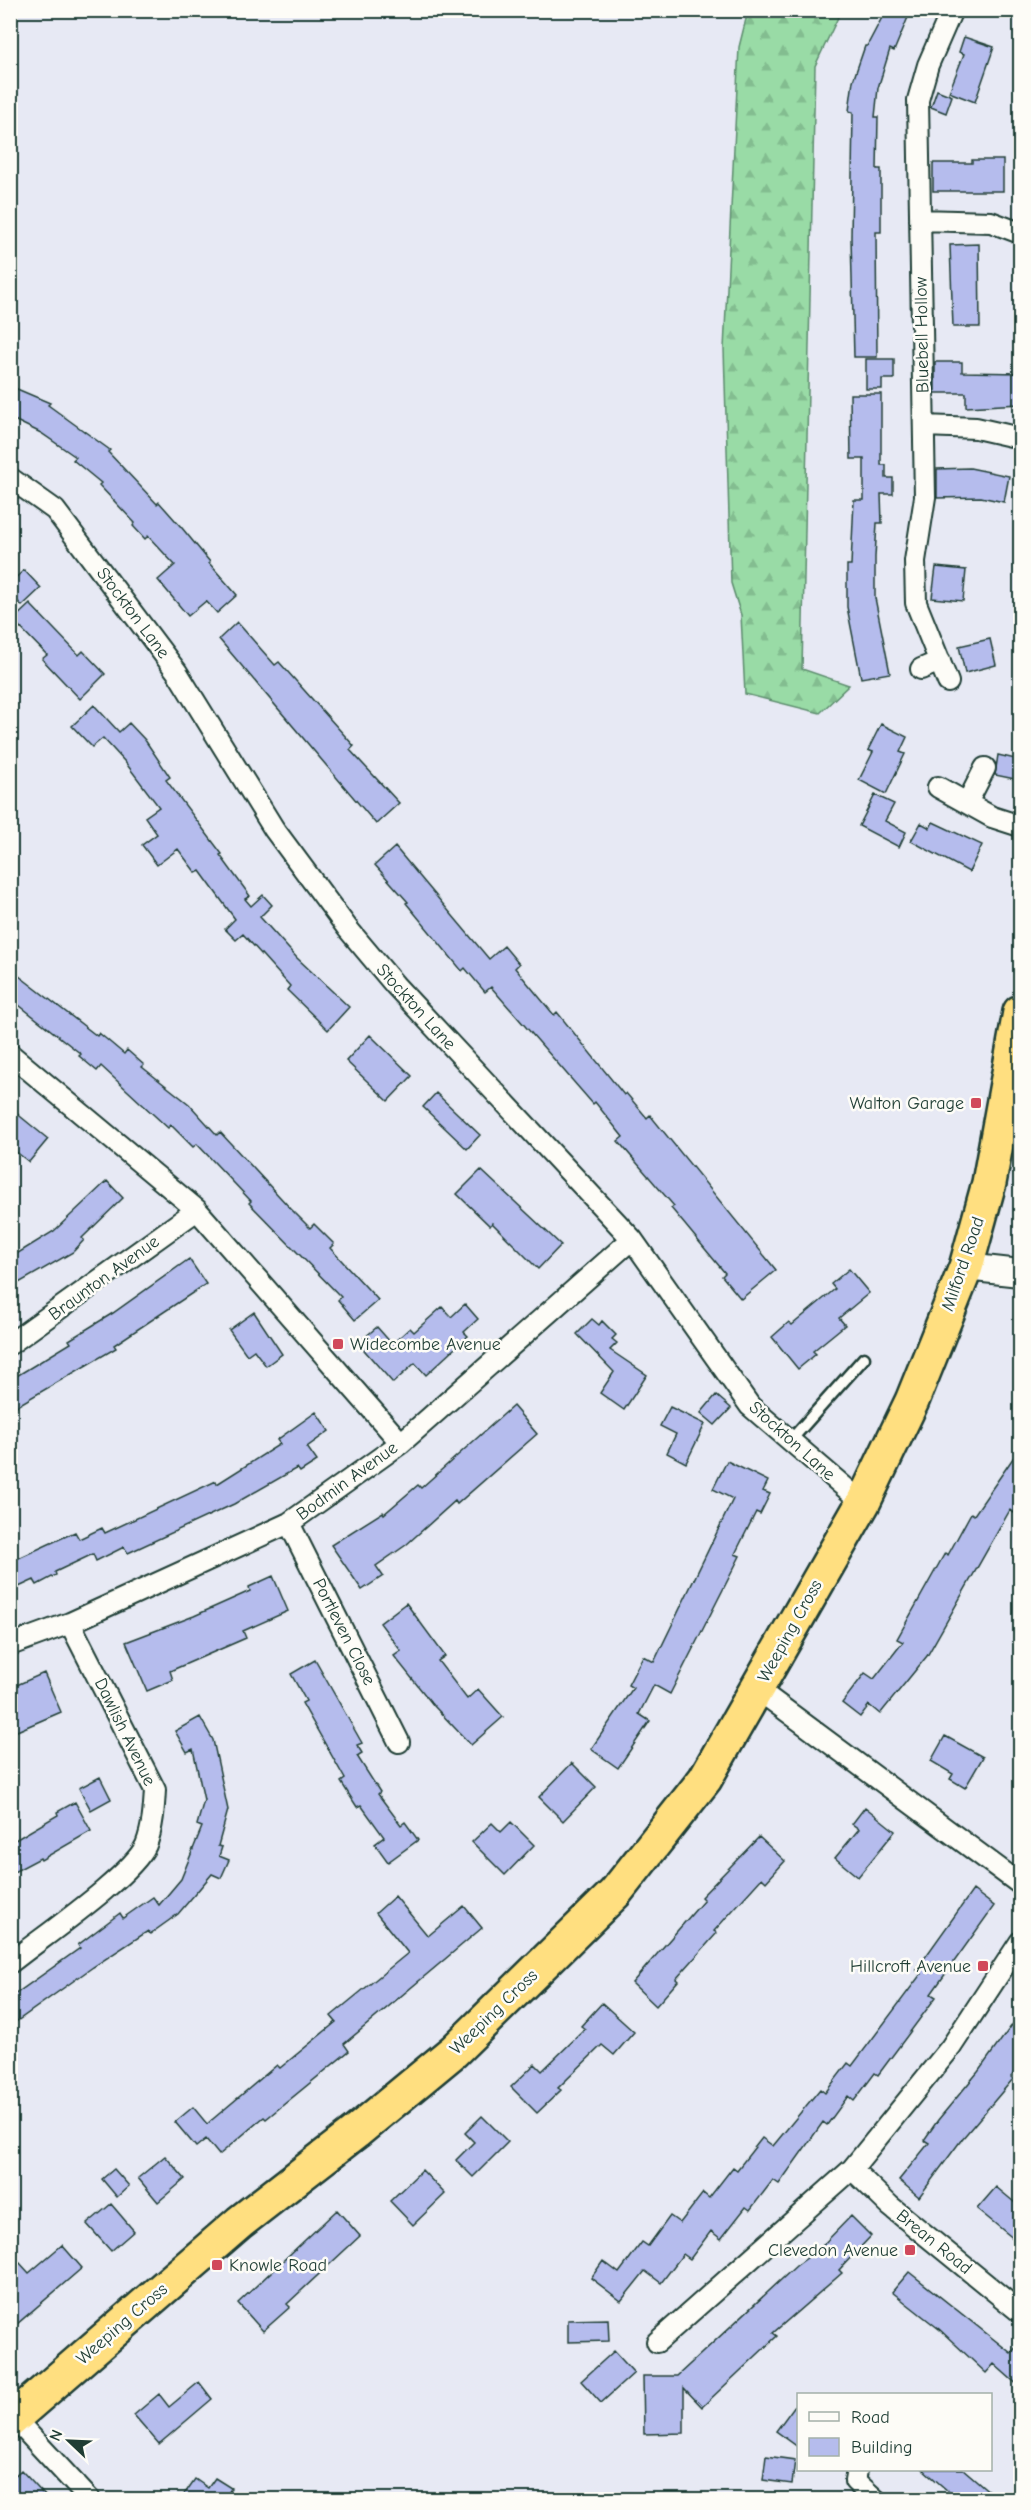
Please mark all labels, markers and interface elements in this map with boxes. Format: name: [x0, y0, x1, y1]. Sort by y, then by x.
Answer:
street label: Bluebell Hollow: [910, 276, 934, 393]
street label: Stockton Lane: [92, 563, 174, 663]
street label: Stockton Lane: [372, 960, 460, 1054]
place label: Walton Garage: [849, 1093, 964, 1114]
marker: Walton Garage: [969, 1096, 983, 1110]
street label: Milford Road: [937, 1214, 989, 1314]
street label: Braunton Avenue: [45, 1231, 163, 1325]
place label: Widecombe Avenue: [350, 1334, 501, 1355]
marker: Widecombe Avenue: [331, 1337, 345, 1351]
street label: Stockton Lane: [745, 1397, 839, 1485]
street label: Bodmin Avenue: [292, 1437, 402, 1525]
street label: Portleven Close: [308, 1575, 380, 1689]
street label: Weeping Cross: [753, 1576, 827, 1686]
street label: Dawlish Avenue: [90, 1675, 160, 1789]
place label: Hillcroft Avenue: [850, 1956, 971, 1977]
marker: Hillcroft Avenue: [976, 1959, 990, 1973]
street label: Weeping Cross: [446, 1965, 542, 2059]
street label: Brean Road: [892, 2205, 976, 2279]
place label: Clevedon Avenue: [768, 2240, 898, 2261]
marker: Clevedon Avenue: [903, 2243, 917, 2257]
place label: Knowle Road: [229, 2255, 327, 2276]
marker: Knowle Road: [210, 2258, 224, 2272]
street label: Weeping Cross: [72, 2279, 172, 2369]
legend: [797, 2393, 992, 2471]
text: Road: [851, 2407, 890, 2428]
north arrow: [39, 2411, 99, 2471]
text: N: [46, 2427, 66, 2444]
text: Building: [851, 2437, 913, 2458]

